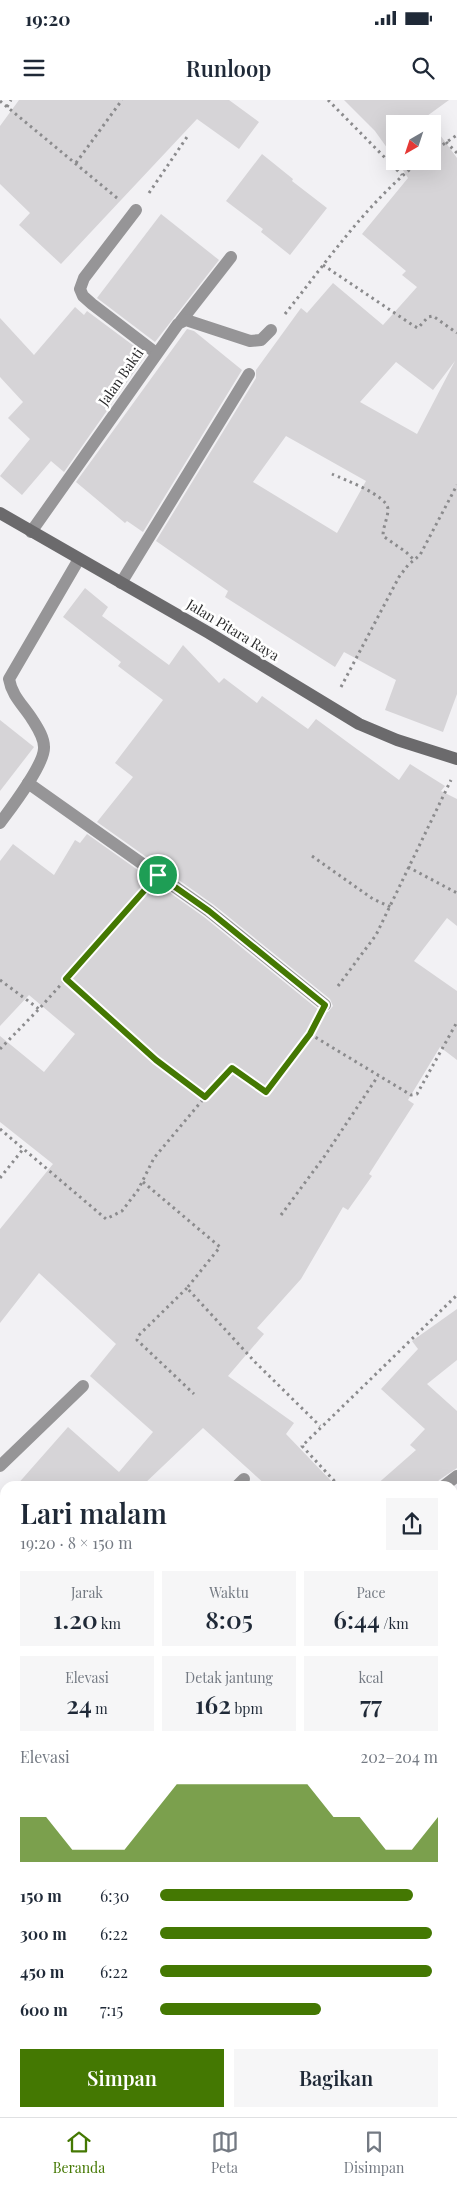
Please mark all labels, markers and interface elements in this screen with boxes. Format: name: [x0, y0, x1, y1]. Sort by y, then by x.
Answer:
text: 19:20: [25, 5, 71, 31]
text: Runloop: [186, 53, 271, 83]
icon: menu: [20, 54, 48, 82]
icon: search: [409, 54, 437, 82]
north arrow: [386, 115, 441, 170]
map controls: [386, 115, 441, 170]
street label: Jalan Bakti: [93, 344, 147, 410]
street label: Jalan Pitara Raya: [183, 594, 283, 665]
pin: [137, 854, 179, 896]
icon: arrive: [144, 861, 172, 889]
text: Lari malam: [20, 1494, 167, 1531]
button: share: [386, 1498, 438, 1550]
text: 19:20 · 8 × 150 m: [20, 1532, 132, 1553]
text: Jarak: [71, 1583, 103, 1602]
text: Waktu: [209, 1583, 249, 1602]
text: Pace: [357, 1583, 385, 1602]
text: 1.20: [53, 1602, 98, 1635]
text: 8:05: [205, 1602, 253, 1635]
text: 6:44: [333, 1602, 380, 1635]
text: km: [98, 1614, 121, 1633]
text: /km: [380, 1614, 409, 1633]
text: Elevasi: [65, 1668, 109, 1687]
text: Detak jantung: [185, 1668, 273, 1687]
text: kcal: [358, 1668, 384, 1687]
text: 24: [66, 1687, 92, 1720]
text: 162: [195, 1687, 231, 1720]
text: 77: [360, 1687, 382, 1720]
text: m: [92, 1699, 108, 1718]
text: bpm: [231, 1699, 263, 1718]
text: Elevasi: [20, 1746, 70, 1767]
text: 202–204 m: [361, 1746, 438, 1767]
text: 150 m: [20, 1885, 62, 1906]
text: 6:30: [100, 1885, 129, 1906]
text: 300 m: [20, 1923, 67, 1944]
text: 6:22: [100, 1923, 128, 1944]
text: 450 m: [20, 1961, 64, 1982]
text: 6:22: [100, 1961, 128, 1982]
text: 600 m: [20, 1999, 68, 2020]
text: 7:15: [100, 1999, 123, 2020]
button: Simpan: [20, 2049, 224, 2107]
button: Bagikan: [234, 2049, 438, 2107]
tab: Beranda: [53, 2128, 105, 2177]
tab: Peta: [211, 2128, 239, 2177]
tab: Disimpan: [344, 2128, 404, 2177]

